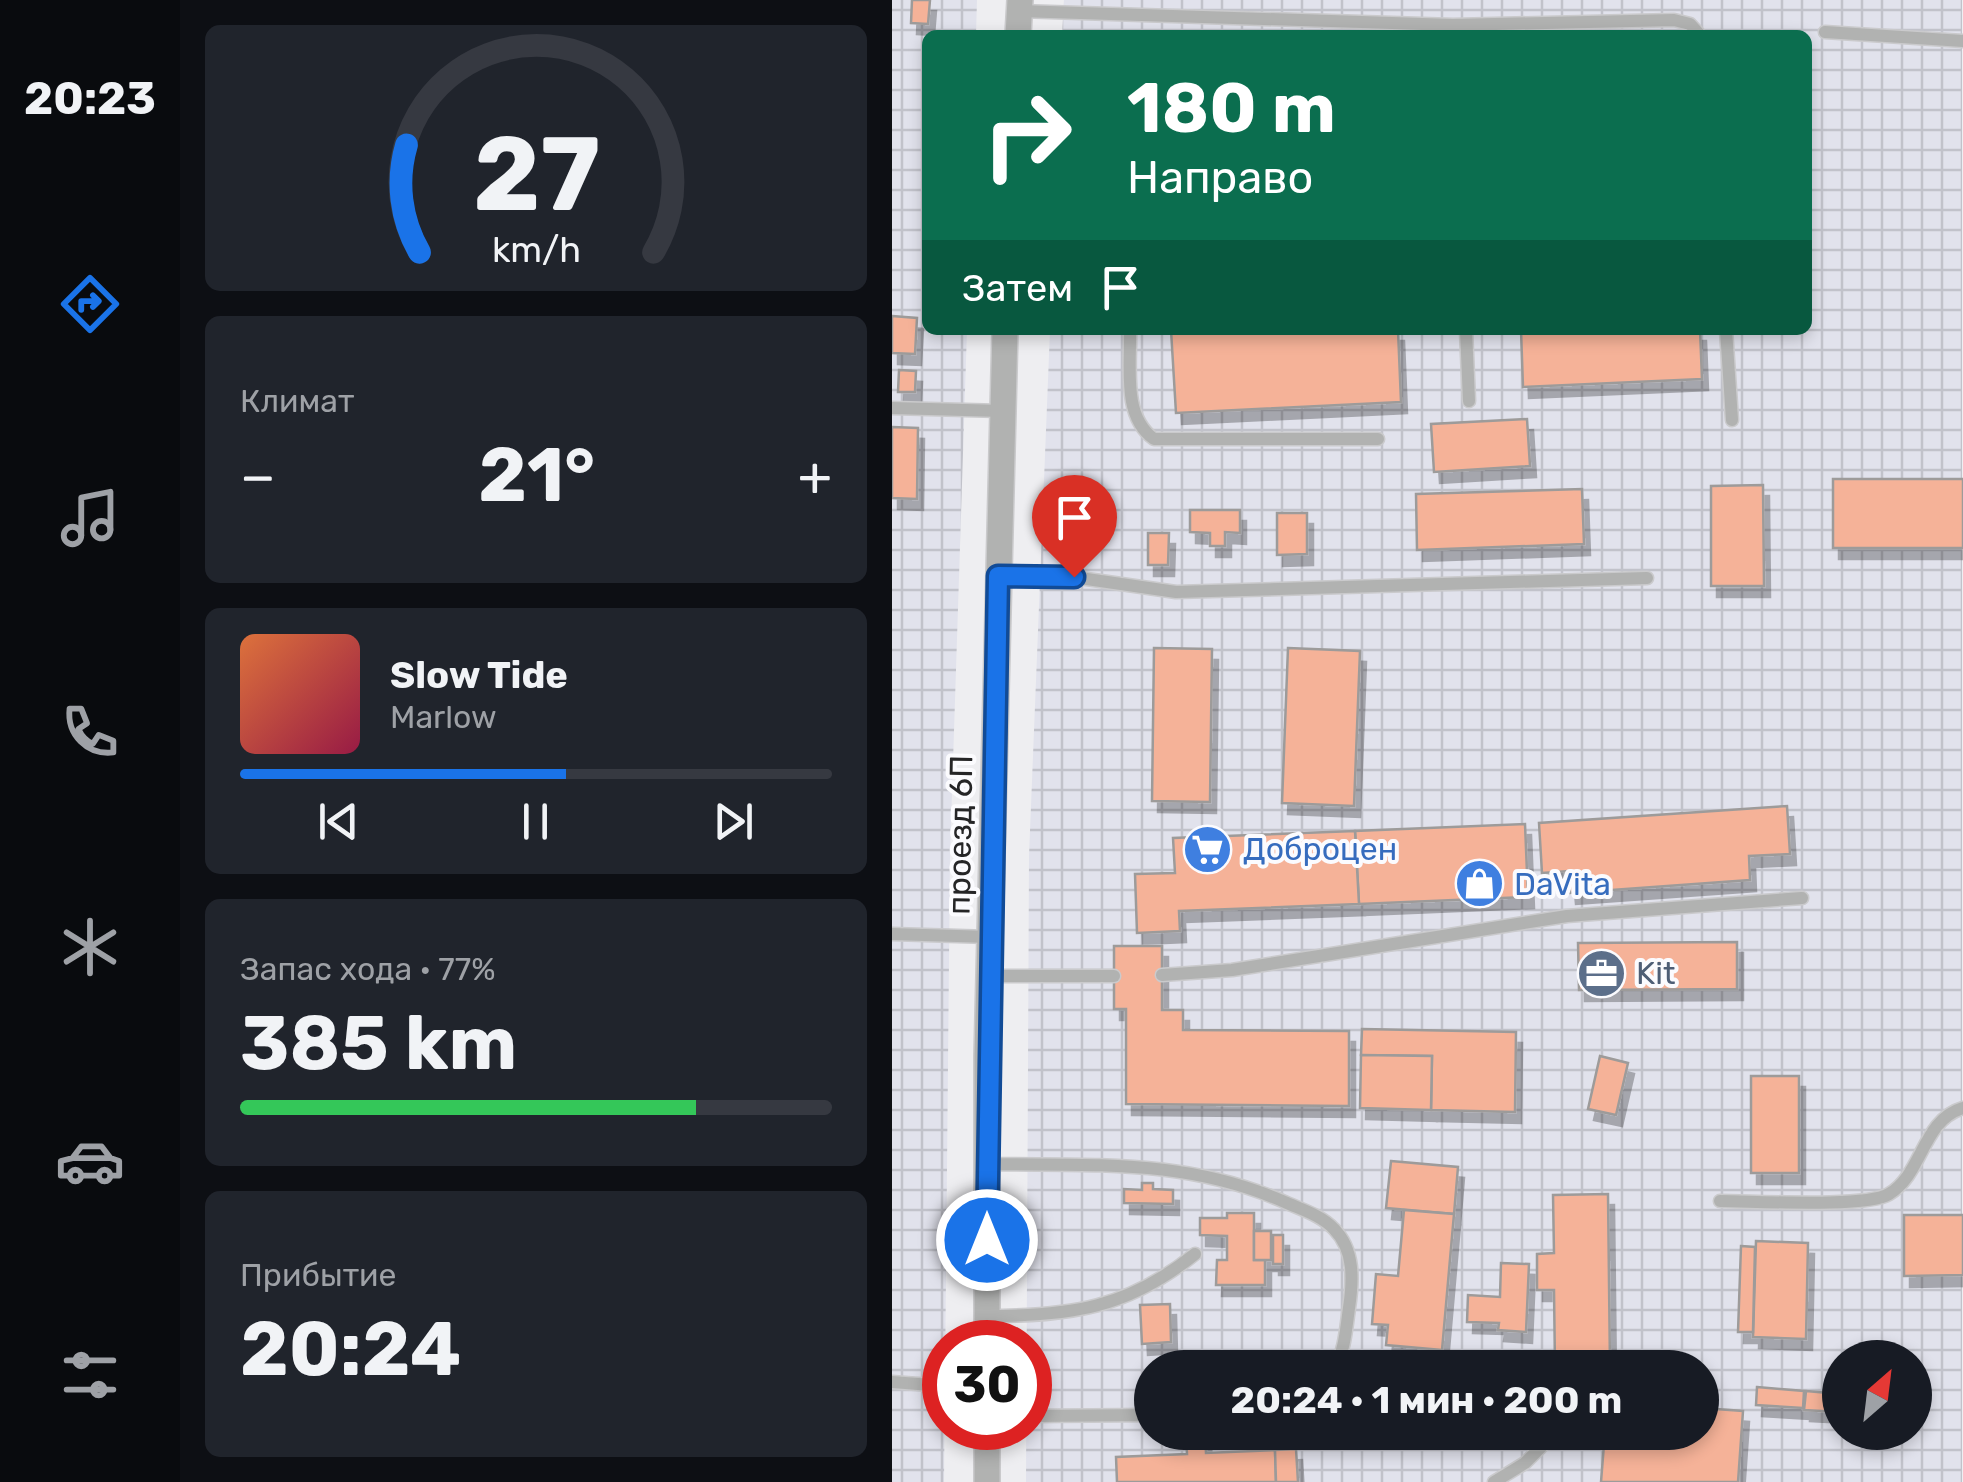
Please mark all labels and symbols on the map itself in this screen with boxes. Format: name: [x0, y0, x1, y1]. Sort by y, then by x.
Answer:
pin: [1032, 475, 1117, 578]
street label: проезд 6П: [940, 755, 980, 915]
supermarket icon: Доброцен: [1182, 823, 1234, 875]
place label: Доброцен: [1243, 830, 1397, 868]
shop icon: DaVita: [1453, 858, 1505, 910]
place label: DaVita: [1514, 865, 1611, 903]
office icon: Kit: [1575, 947, 1627, 999]
place label: Kit: [1636, 954, 1676, 992]
position arrow: [935, 1188, 1039, 1292]
speed limit sign: 30: [922, 1320, 1052, 1450]
north arrow: [1822, 1340, 1932, 1450]

